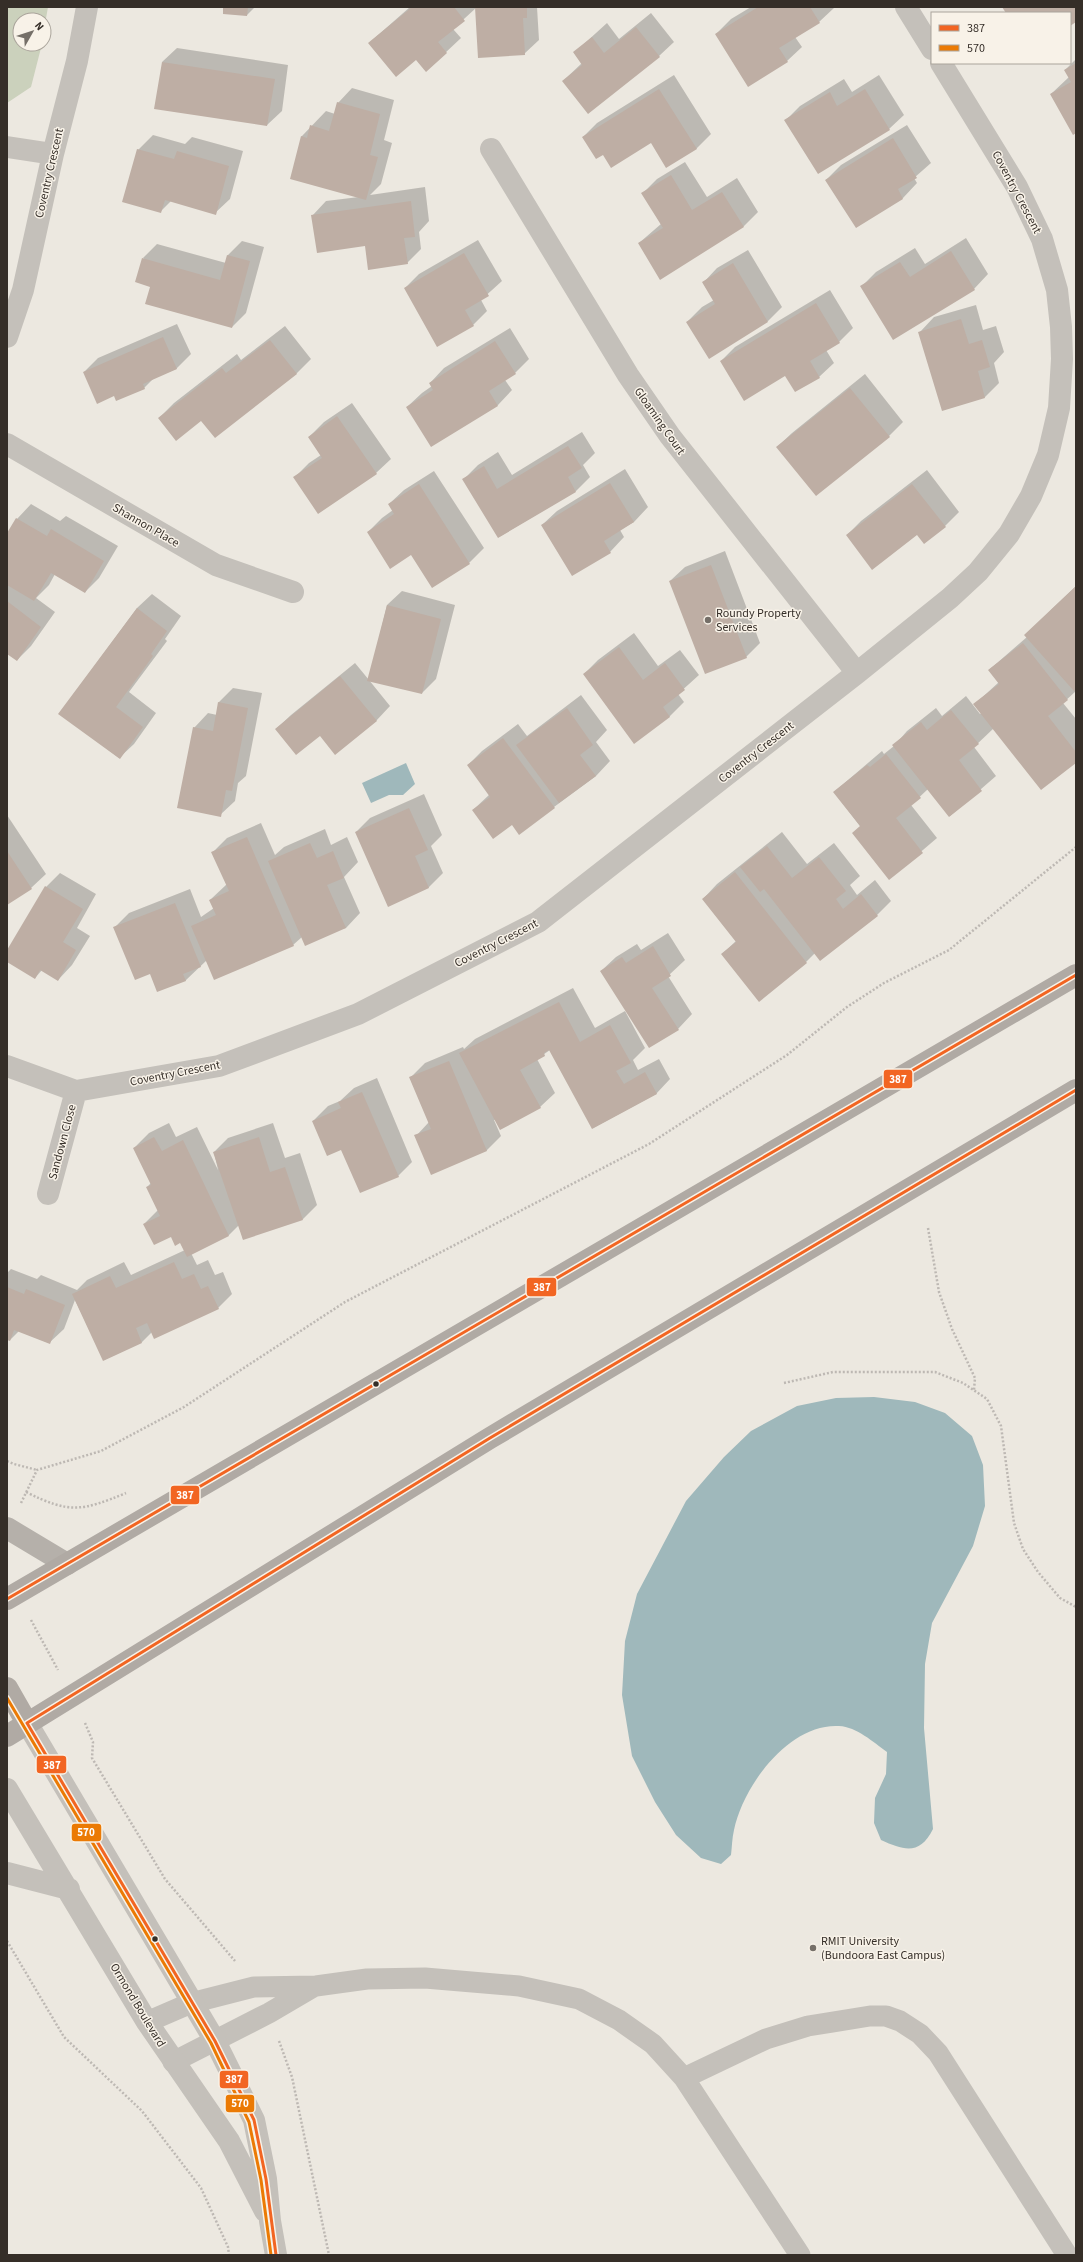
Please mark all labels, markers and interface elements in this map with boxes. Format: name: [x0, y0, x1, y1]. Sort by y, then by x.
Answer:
north arrow: [12, 12, 52, 52]
legend: [931, 12, 1071, 64]
text: N: [31, 18, 48, 34]
text: 387: [967, 20, 985, 37]
text: 570: [967, 40, 985, 57]
street label: Coventry Crescent: [31, 127, 68, 220]
street label: Coventry Crescent: [988, 148, 1046, 237]
street label: Gloaming Court: [630, 384, 689, 458]
street label: Shannon Place: [109, 499, 182, 551]
place label: Roundy Property Services: [716, 605, 801, 636]
marker: Roundy Property Services: [703, 615, 713, 625]
street label: Coventry Crescent: [715, 718, 798, 787]
street label: Coventry Crescent: [452, 915, 541, 972]
street label: Coventry Crescent: [129, 1056, 222, 1091]
line badge: 387: [883, 1069, 913, 1089]
text: 387: [889, 1072, 907, 1087]
street label: Sandown Close: [44, 1103, 81, 1182]
line badge: 387: [526, 1277, 557, 1297]
text: 387: [533, 1280, 551, 1295]
unlabelled marker: [371, 1379, 381, 1389]
line badge: 387: [170, 1485, 200, 1505]
text: 387: [176, 1488, 194, 1503]
line badge: 387: [36, 1755, 67, 1774]
text: 387: [43, 1758, 61, 1773]
line badge: 570: [71, 1823, 102, 1842]
text: 570: [77, 1825, 95, 1840]
place label: RMIT University (Bundoora East Campus): [821, 1933, 945, 1964]
unlabelled marker: [150, 1934, 160, 1944]
marker: RMIT University (Bundoora East Campus): [808, 1943, 818, 1953]
street label: Ormond Boulevard: [106, 1960, 169, 2051]
line badge: 387: [219, 2070, 249, 2089]
text: 387: [225, 2072, 243, 2087]
line badge: 570: [225, 2094, 255, 2113]
text: 570: [231, 2096, 249, 2111]

